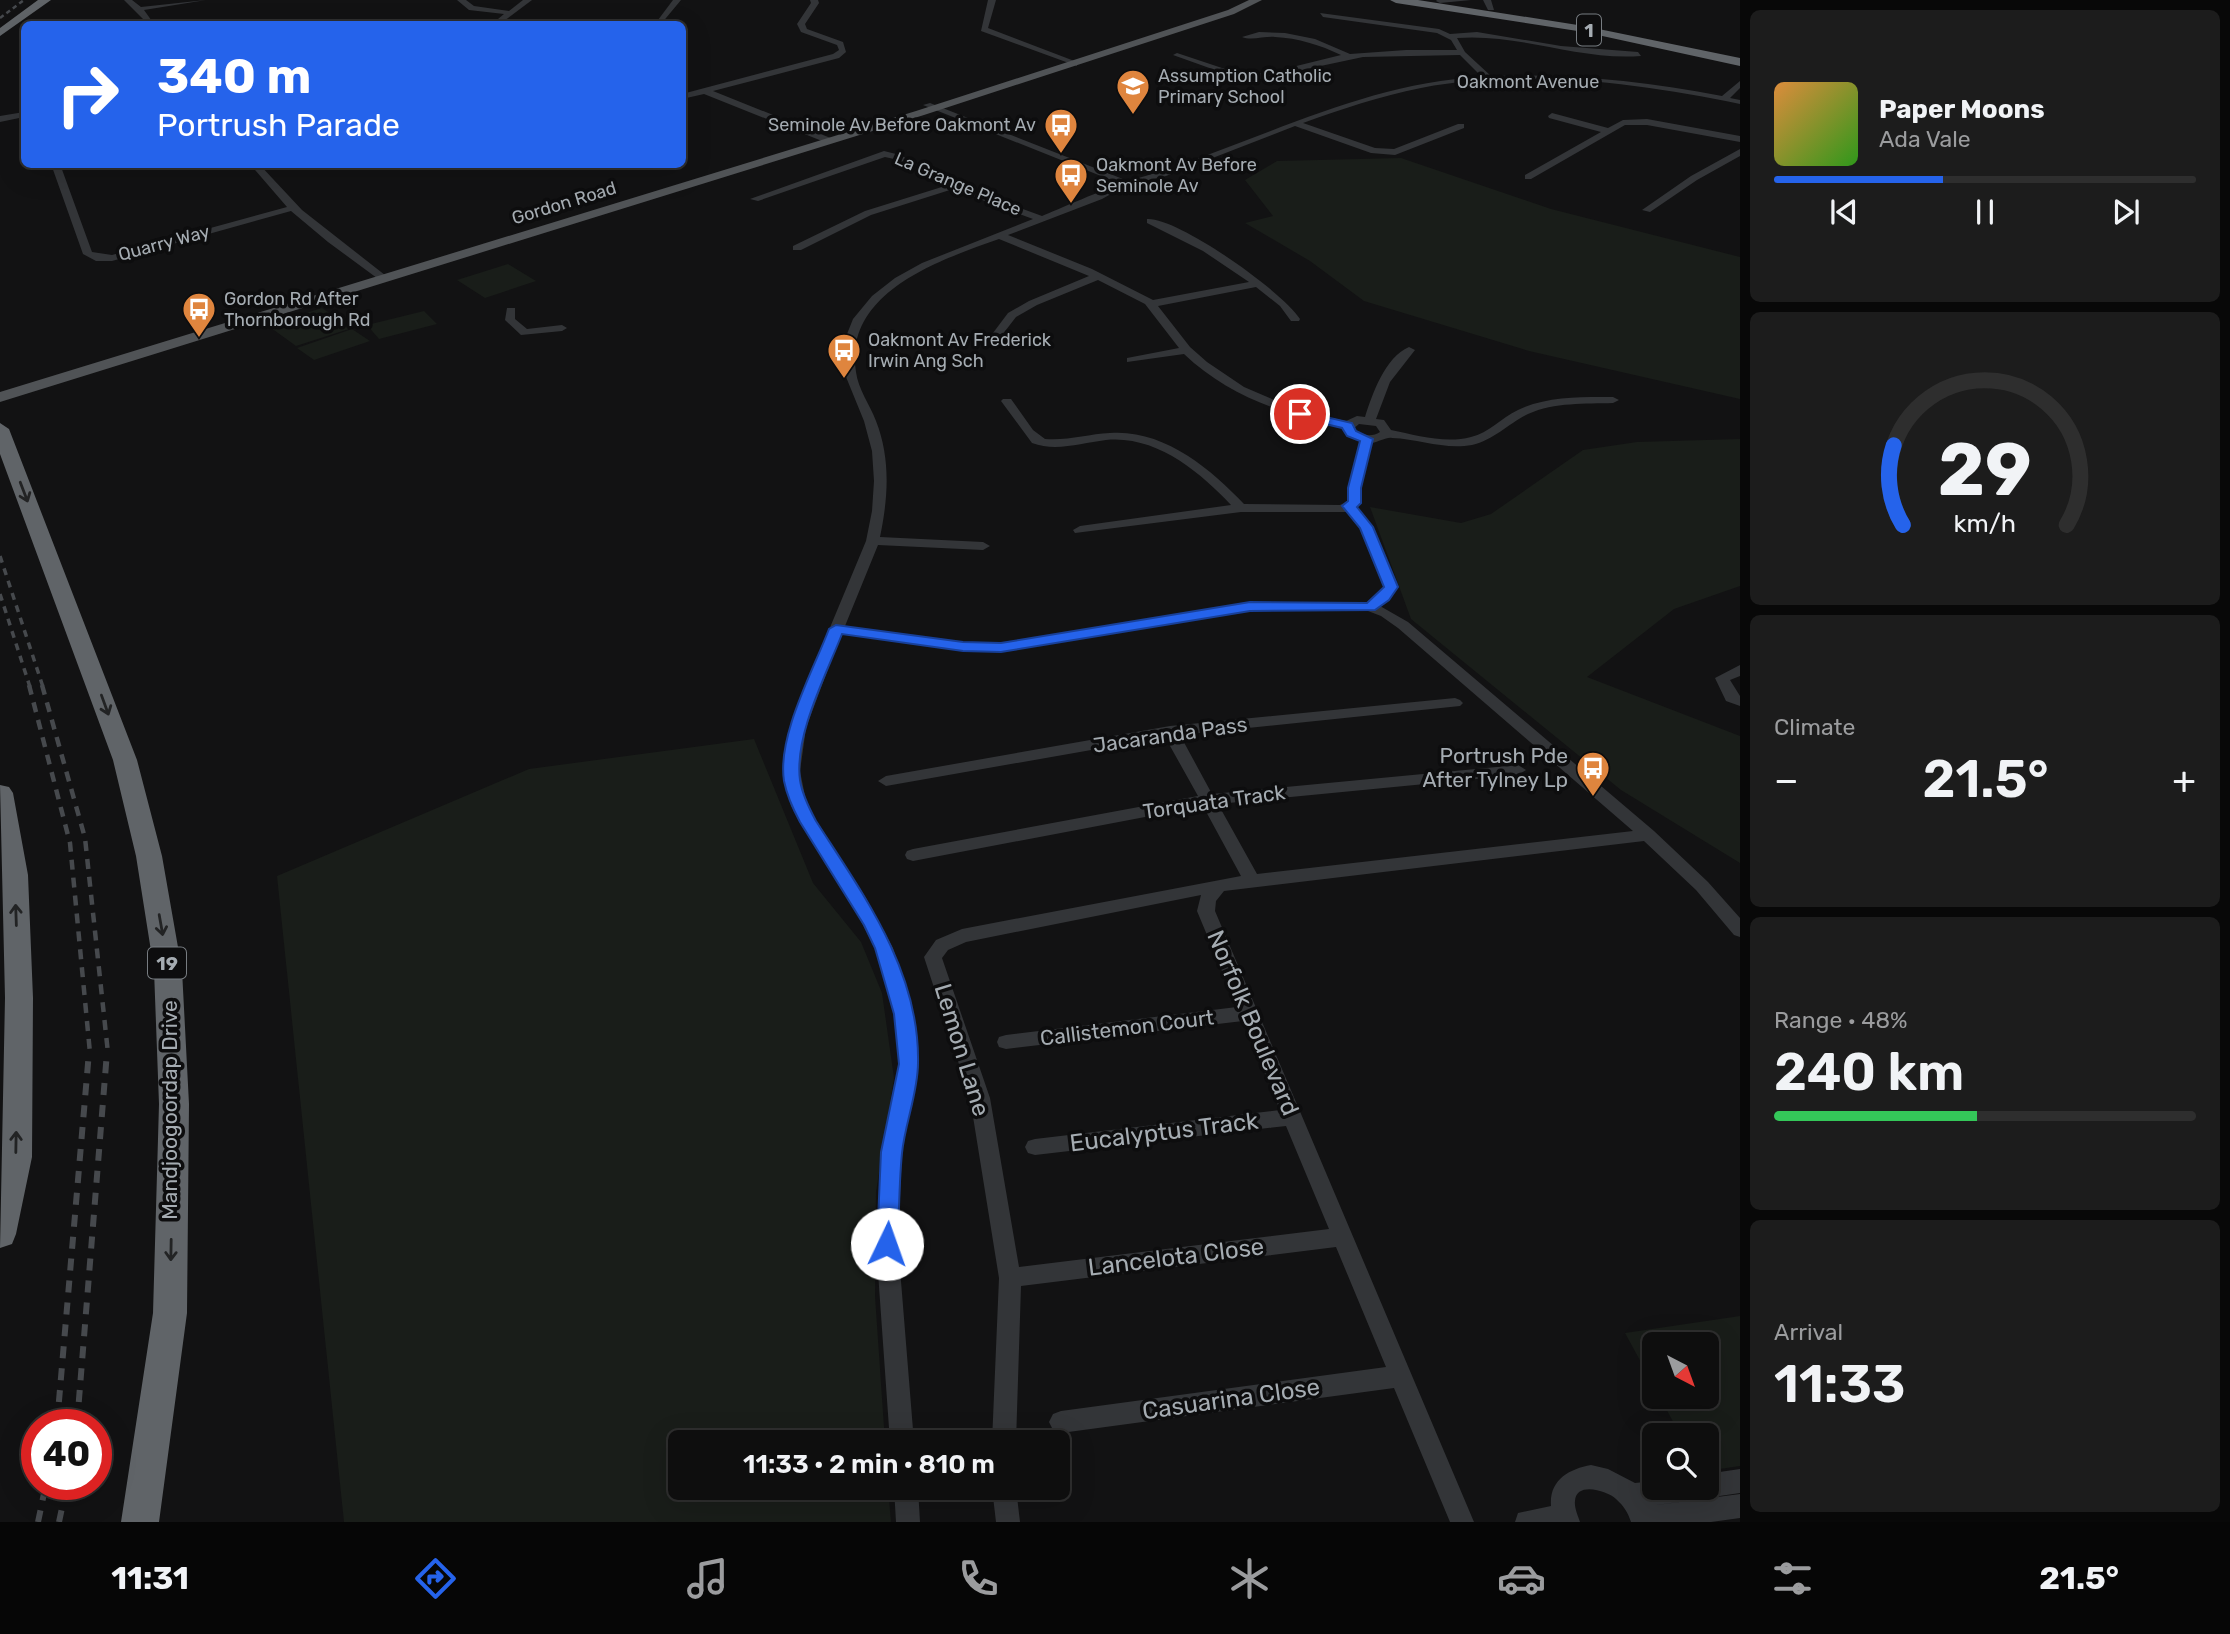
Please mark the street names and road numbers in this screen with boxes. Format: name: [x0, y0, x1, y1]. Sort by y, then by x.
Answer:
road number: 1: [1577, 14, 1601, 46]
street label: Oakmont Avenue: [1457, 71, 1599, 93]
street label: La Grange Place: [891, 147, 1025, 221]
street label: Gordon Road: [509, 177, 619, 229]
street label: Quarry Way: [116, 220, 212, 266]
street label: Jacaranda Pass: [1091, 711, 1249, 758]
street label: Torquata Track: [1141, 779, 1287, 824]
street label: Norfolk Boulevard: [1201, 926, 1305, 1120]
road number: 19: [148, 948, 186, 979]
street label: Lemon Lane: [929, 980, 995, 1120]
street label: Mandjoogoordap Drive: [157, 1000, 182, 1220]
street label: Callistemon Court: [1039, 1004, 1215, 1051]
street label: Eucalyptus Track: [1068, 1106, 1260, 1157]
street label: Lancelota Close: [1086, 1232, 1266, 1282]
street label: Casuarina Close: [1140, 1373, 1322, 1425]

